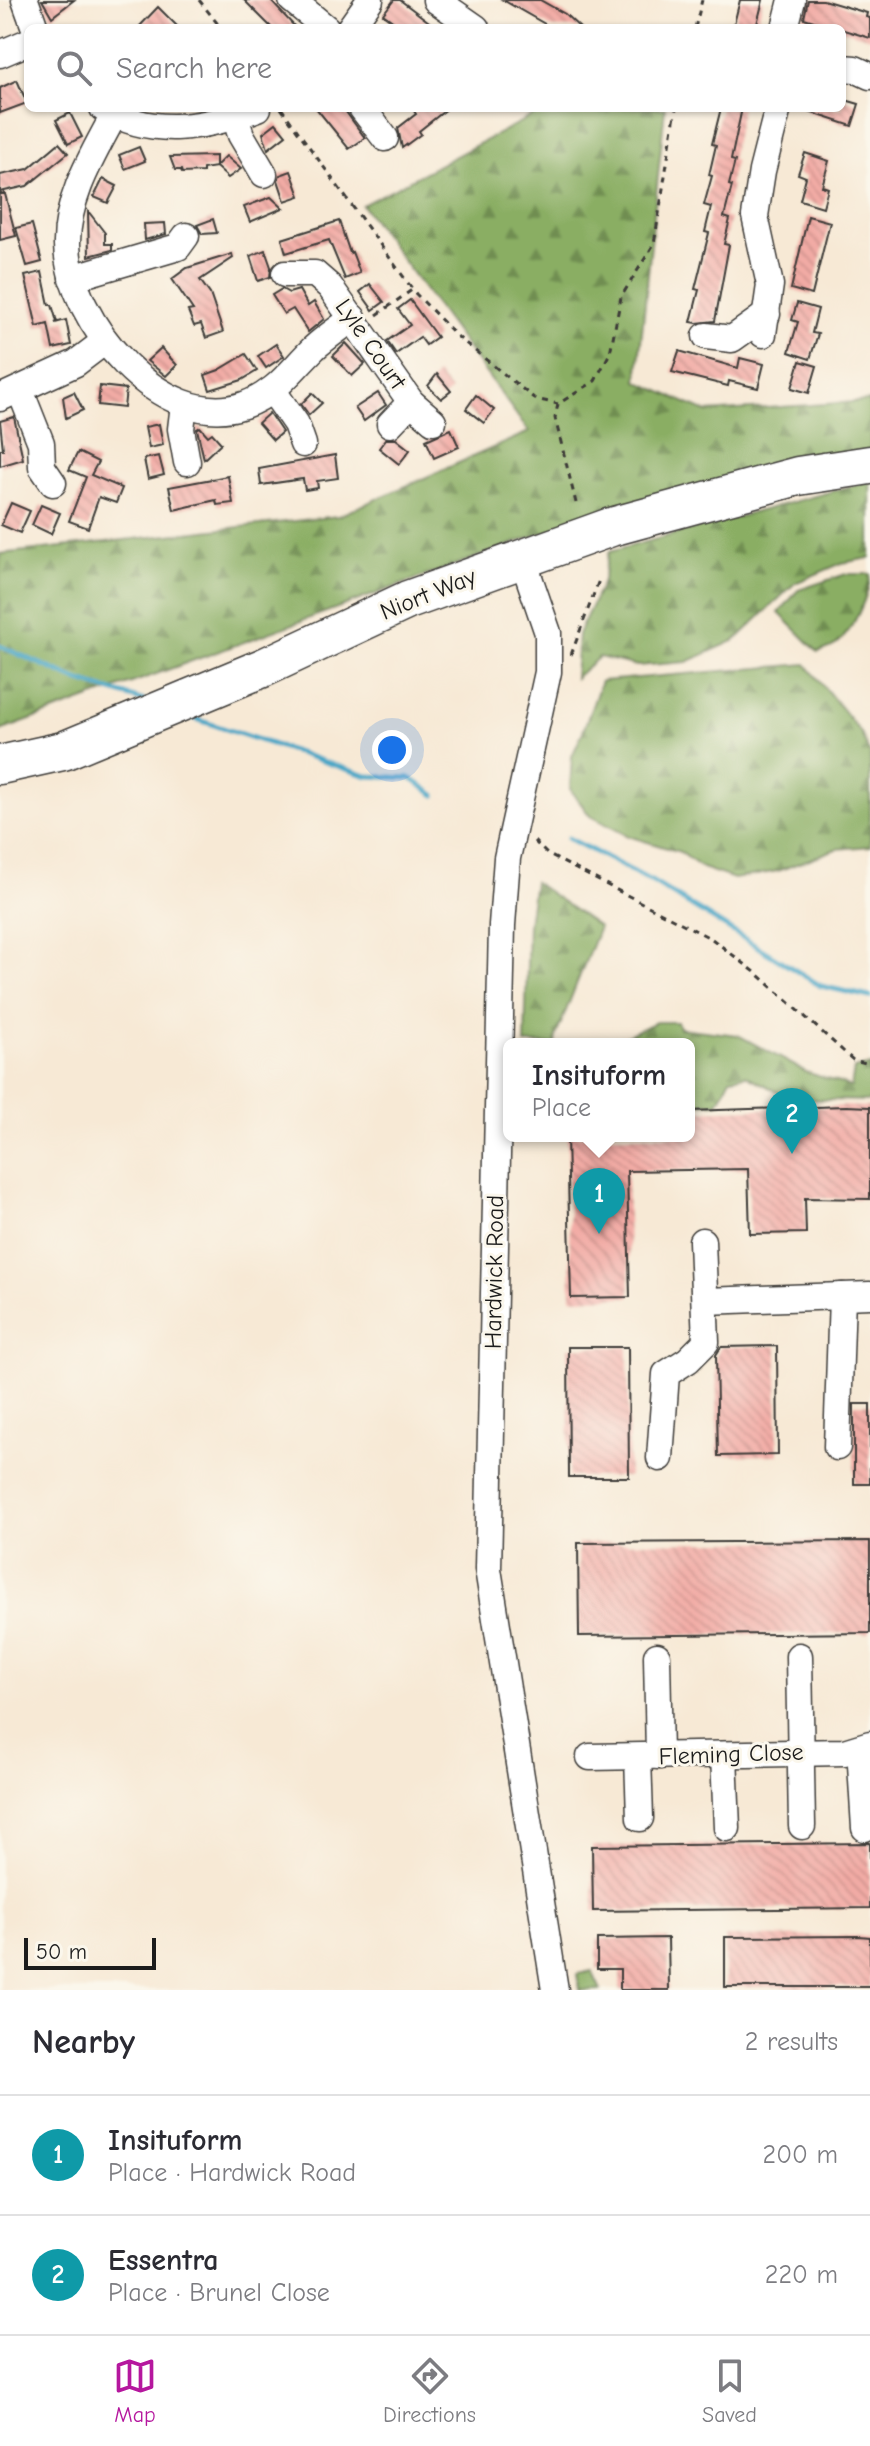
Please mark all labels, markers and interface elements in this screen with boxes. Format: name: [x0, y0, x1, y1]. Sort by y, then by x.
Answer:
search box: [24, 24, 846, 112]
icon: search: [52, 46, 96, 90]
text: Search here: [116, 51, 272, 86]
street label: Lyle Court: [330, 293, 413, 396]
street label: Niort Way: [376, 562, 480, 626]
your location: [372, 730, 412, 770]
popup: [503, 1038, 695, 1142]
text: Insituform: [532, 1058, 666, 1093]
pin: 2: [766, 1088, 818, 1154]
text: Place: [532, 1093, 591, 1123]
pin: 1: [573, 1168, 625, 1234]
street label: Hardwick Road: [479, 1195, 509, 1349]
street label: Fleming Close: [658, 1737, 804, 1771]
scale bar: [24, 1934, 156, 1970]
text: 50 m: [36, 1939, 87, 1965]
text: Nearby: [32, 2022, 135, 2062]
text: 2 results: [745, 2027, 838, 2057]
text: Insituform: [108, 2123, 242, 2158]
text: 1: [53, 2140, 63, 2170]
text: 200 m: [763, 2140, 838, 2170]
text: Place · Hardwick Road: [108, 2158, 356, 2188]
text: Essentra: [108, 2243, 219, 2278]
text: 2: [52, 2260, 64, 2290]
text: 220 m: [765, 2260, 838, 2290]
text: Place · Brunel Close: [108, 2278, 330, 2308]
tab: Map: [113, 2354, 157, 2428]
tab: Directions: [383, 2354, 476, 2428]
tab: Saved: [702, 2354, 757, 2428]

